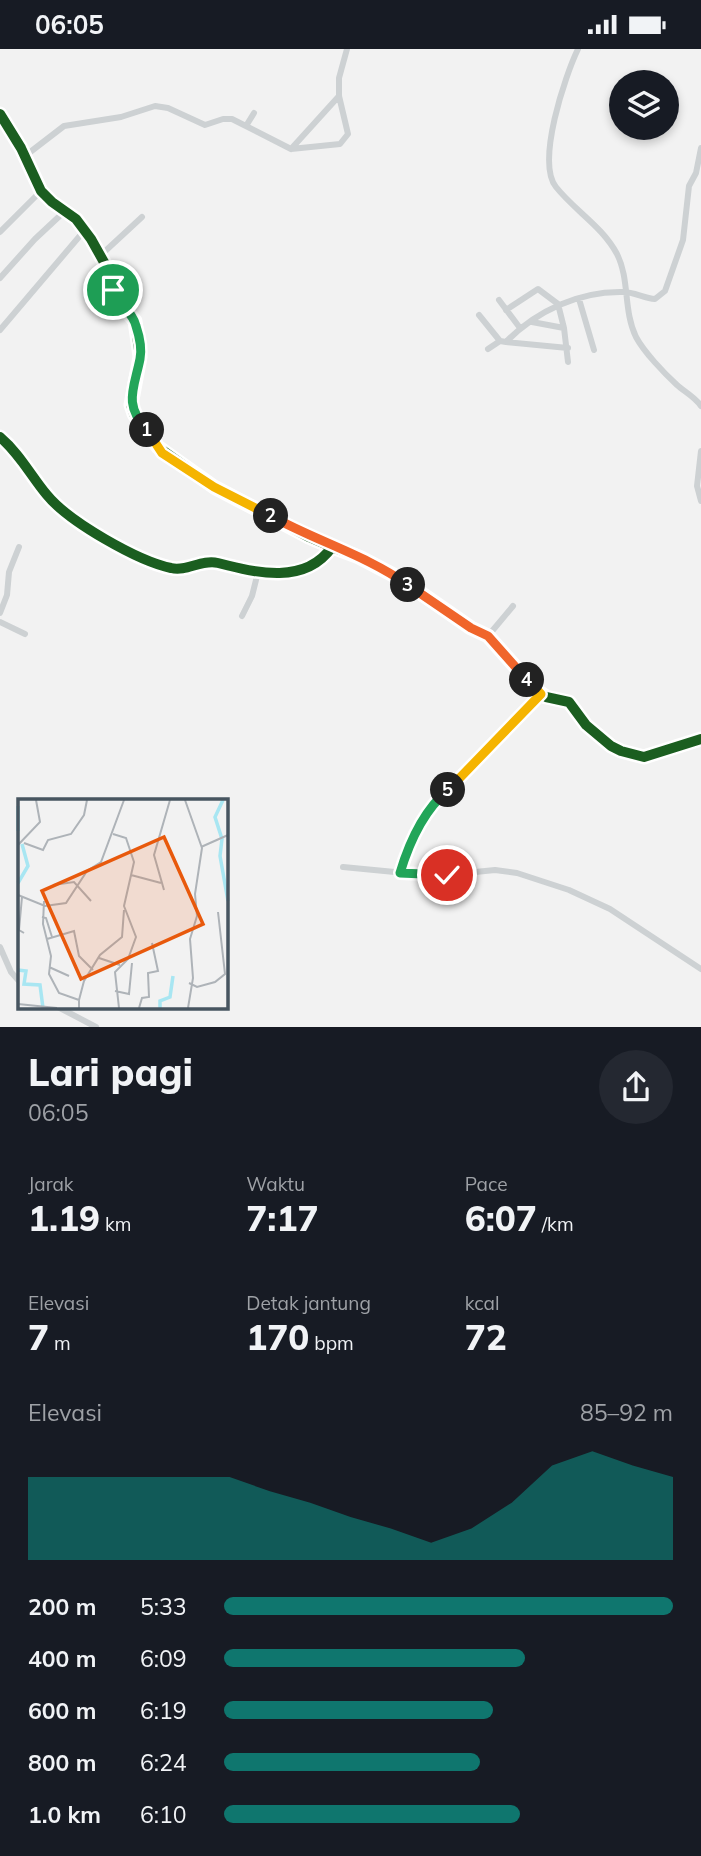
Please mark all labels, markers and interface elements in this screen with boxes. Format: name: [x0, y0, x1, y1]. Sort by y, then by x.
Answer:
text: 06:05: [35, 8, 104, 41]
map controls: [609, 70, 679, 140]
button: layers: [609, 70, 679, 140]
pin: [83, 260, 143, 320]
icon: arrive: [94, 271, 132, 309]
pin: 1: [130, 413, 164, 447]
text: 1: [141, 417, 152, 441]
pin: 2: [254, 498, 288, 533]
text: 2: [265, 503, 276, 527]
pin: 3: [390, 567, 426, 603]
text: 3: [402, 572, 413, 596]
pin: 4: [510, 663, 544, 697]
text: 4: [521, 667, 532, 691]
pin: 5: [430, 773, 466, 807]
text: 5: [442, 777, 453, 801]
inset map: [18, 799, 228, 1009]
pin: [417, 845, 477, 905]
icon: check: [428, 856, 466, 894]
text: Lari pagi: [28, 1048, 193, 1096]
button: share: [599, 1050, 673, 1124]
text: 06:05: [28, 1098, 88, 1127]
text: Jarak: [28, 1172, 74, 1196]
text: Waktu: [246, 1172, 305, 1196]
text: Pace: [465, 1172, 508, 1196]
text: 1.19: [28, 1196, 100, 1240]
text: 7:17: [246, 1196, 318, 1240]
text: 6:07: [465, 1196, 537, 1240]
text: km: [100, 1212, 132, 1236]
text: /km: [537, 1212, 574, 1236]
text: Elevasi: [28, 1291, 89, 1315]
text: Detak jantung: [246, 1291, 371, 1315]
text: kcal: [465, 1291, 499, 1315]
text: 7: [28, 1315, 49, 1359]
text: 170: [246, 1315, 309, 1359]
text: 72: [465, 1315, 507, 1359]
text: m: [49, 1331, 71, 1355]
text: bpm: [309, 1331, 354, 1355]
text: Elevasi: [28, 1398, 102, 1427]
text: 85–92 m: [580, 1398, 673, 1427]
text: 200 m: [28, 1592, 96, 1621]
text: 5:33: [140, 1592, 187, 1621]
text: 400 m: [28, 1644, 96, 1673]
text: 6:09: [140, 1644, 187, 1673]
text: 600 m: [28, 1696, 96, 1725]
text: 6:19: [140, 1696, 187, 1725]
text: 800 m: [28, 1748, 96, 1777]
text: 6:24: [140, 1748, 187, 1777]
text: 1.0 km: [28, 1800, 101, 1829]
text: 6:10: [140, 1800, 187, 1829]

